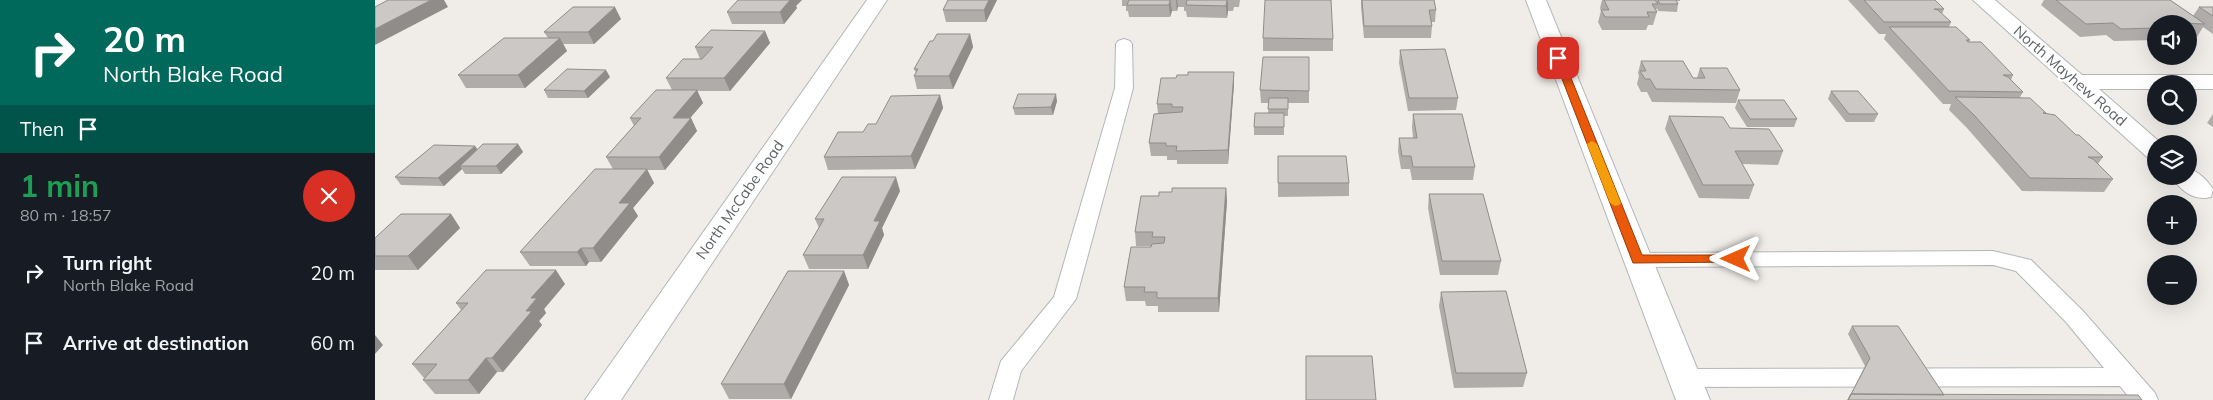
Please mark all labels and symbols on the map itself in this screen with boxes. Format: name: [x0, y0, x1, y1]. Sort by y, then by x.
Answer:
street label: North Mayhew Road: [2010, 21, 2131, 130]
pin: [1537, 37, 1579, 79]
street label: North McCabe Road: [691, 137, 788, 263]
position arrow: [1709, 232, 1761, 284]

